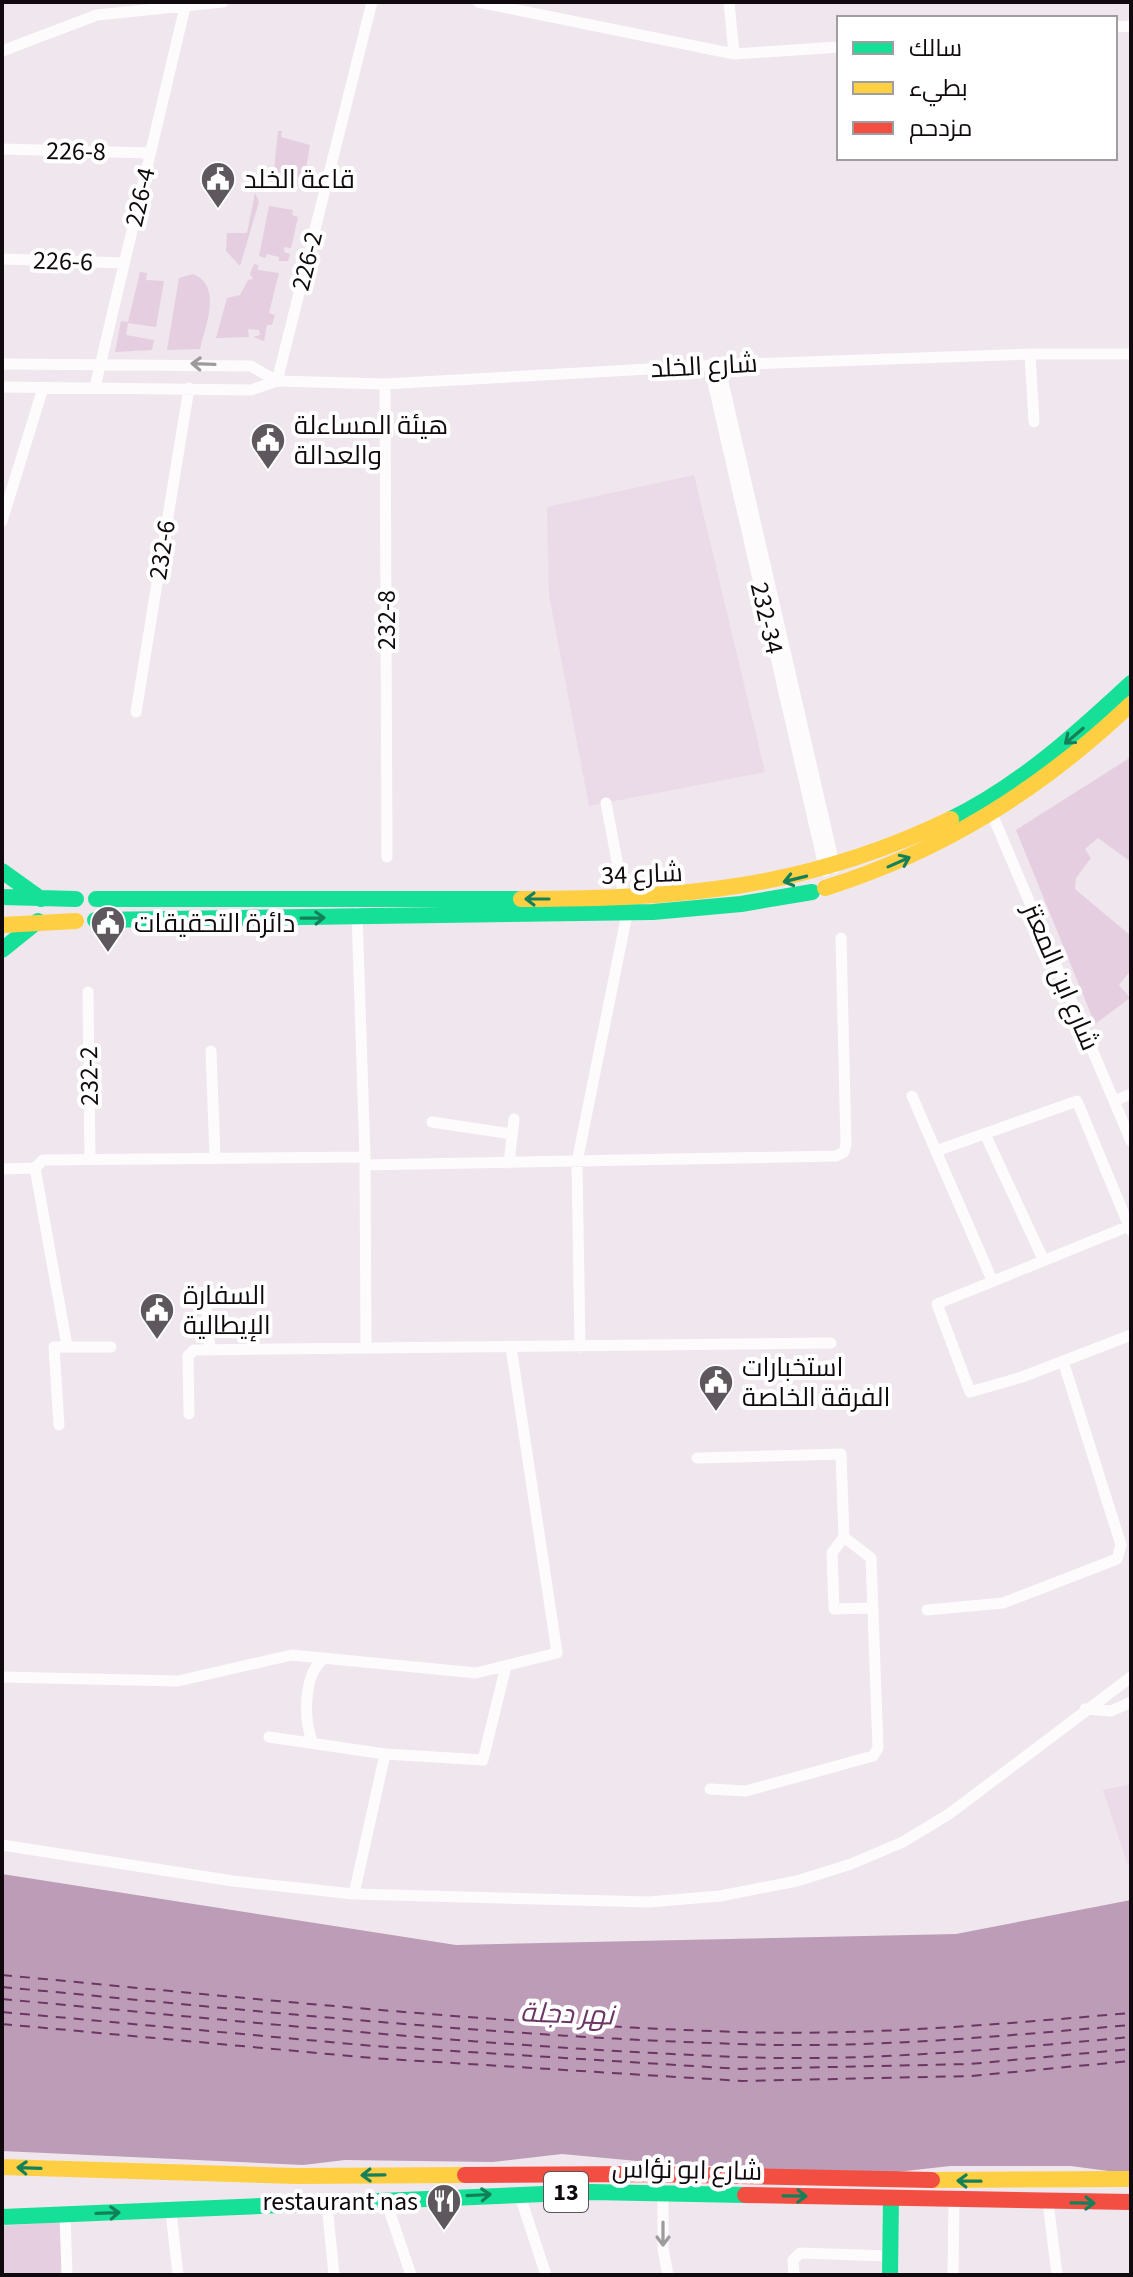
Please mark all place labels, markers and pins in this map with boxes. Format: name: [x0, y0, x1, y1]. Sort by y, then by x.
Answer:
public building icon: قاعة الخلد: [199, 160, 237, 210]
place label: قاعة الخلد: [244, 161, 355, 198]
place label: هيئة المساءلة والعدالة: [294, 407, 448, 474]
public building icon: هيئة المساءلة والعدالة: [249, 421, 287, 471]
public building icon: دائرة التحقيقات: [89, 904, 127, 954]
place label: دائرة التحقيقات: [134, 905, 295, 942]
place label: السفارة الإيطالية: [183, 1277, 271, 1344]
public building icon: السفارة الإيطالية: [138, 1291, 176, 1341]
place label: استخبارات الفرقة الخاصة: [742, 1349, 890, 1416]
public building icon: استخبارات الفرقة الخاصة: [697, 1363, 735, 1413]
restaurant icon: restaurant nas: [425, 2182, 463, 2232]
place label: restaurant nas: [263, 2183, 418, 2220]

